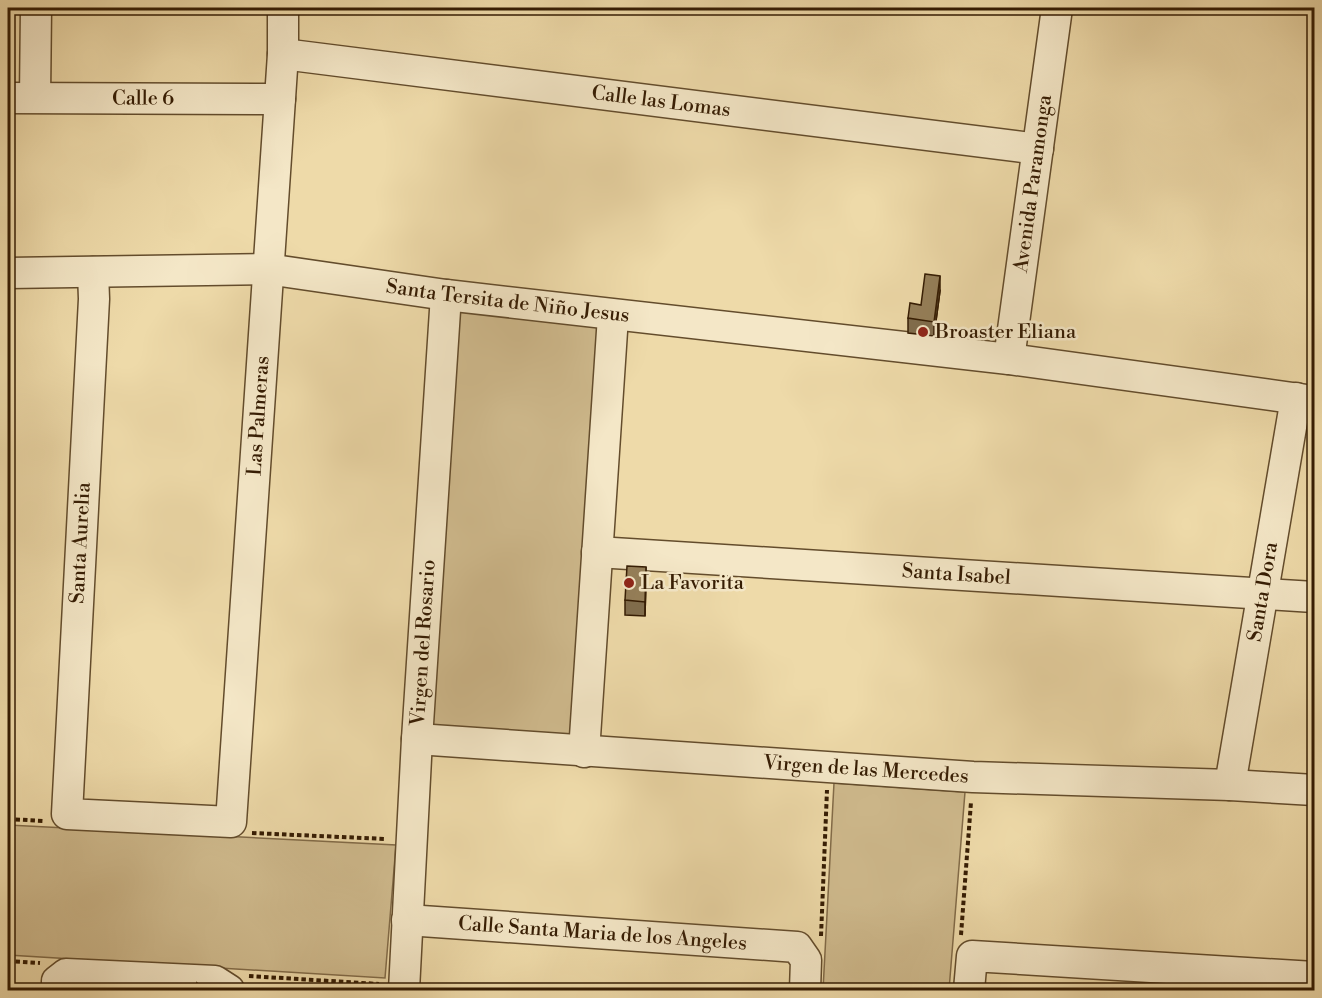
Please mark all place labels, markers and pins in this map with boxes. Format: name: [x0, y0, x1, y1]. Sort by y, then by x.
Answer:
place label: Broaster Eliana: [934, 320, 1077, 345]
marker: Broaster Eliana: [916, 325, 930, 339]
place label: La Favorita: [641, 571, 745, 596]
marker: La Favorita: [622, 576, 636, 590]

